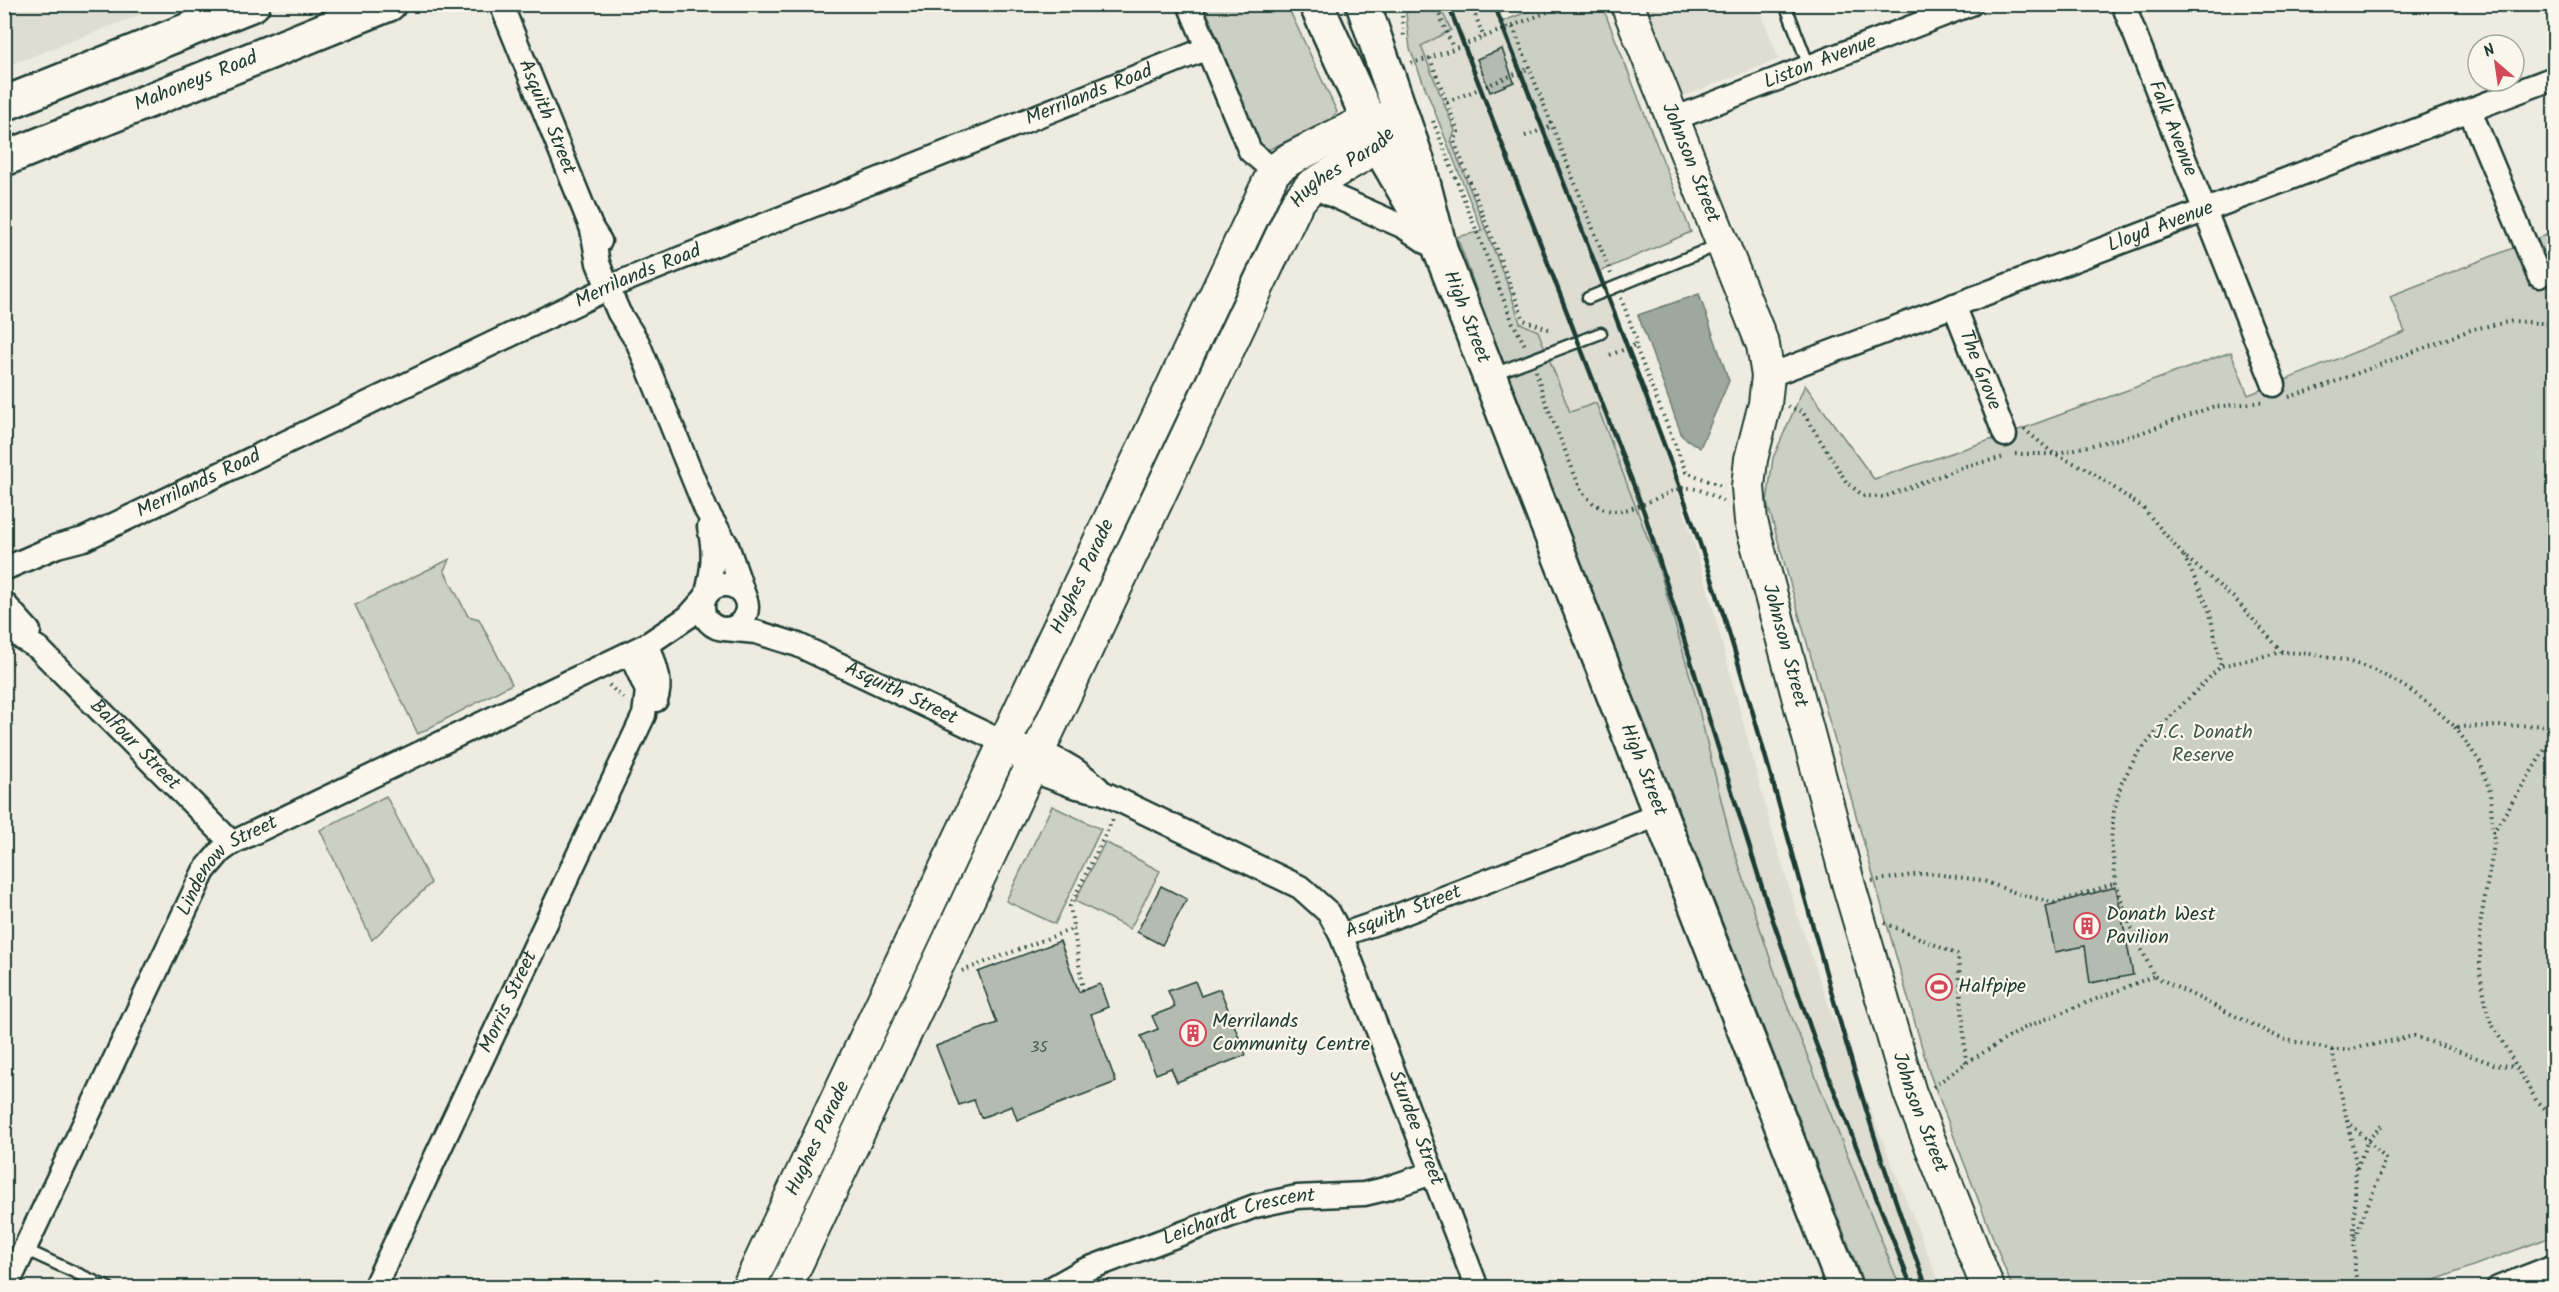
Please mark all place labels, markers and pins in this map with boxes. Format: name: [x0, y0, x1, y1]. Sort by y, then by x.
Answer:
place label: Donath West Pavilion: [2106, 899, 2216, 954]
building icon: Donath West Pavilion: [2072, 911, 2102, 941]
place label: Halfpipe: [1958, 971, 2026, 1003]
sports icon: Halfpipe: [1924, 972, 1954, 1002]
place label: Merrilands Community Centre: [1212, 1006, 1370, 1061]
building icon: Merrilands Community Centre: [1178, 1018, 1208, 1048]

